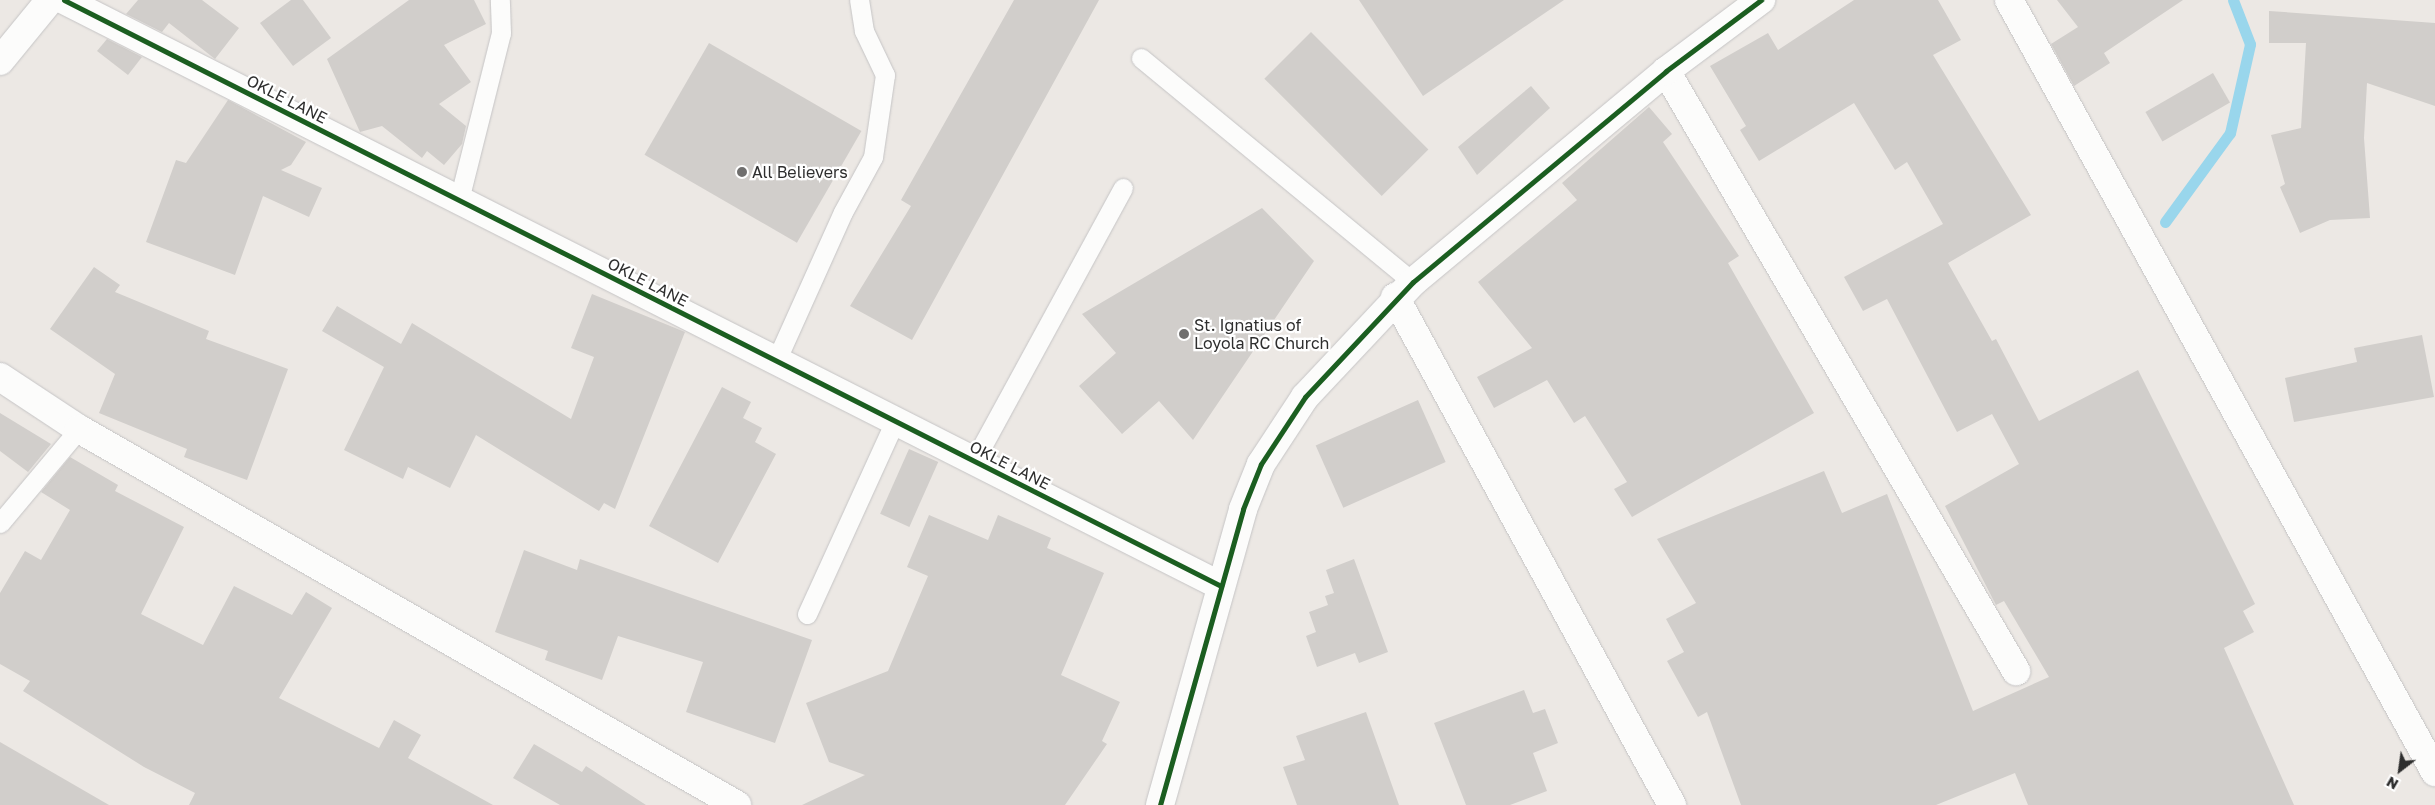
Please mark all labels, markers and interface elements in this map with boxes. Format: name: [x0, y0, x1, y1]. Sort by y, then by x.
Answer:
street label: OKLE LANE: [243, 70, 331, 128]
place label: All Believers: [752, 162, 848, 182]
marker: All Believers: [736, 166, 748, 178]
street label: OKLE LANE: [604, 253, 692, 311]
place label: St. Ignatius of Loyola RC Church: [1194, 315, 1329, 353]
marker: St. Ignatius of Loyola RC Church: [1178, 328, 1190, 340]
street label: OKLE LANE: [966, 436, 1054, 494]
north arrow: [2375, 745, 2425, 795]
text: N: [2383, 773, 2401, 793]

